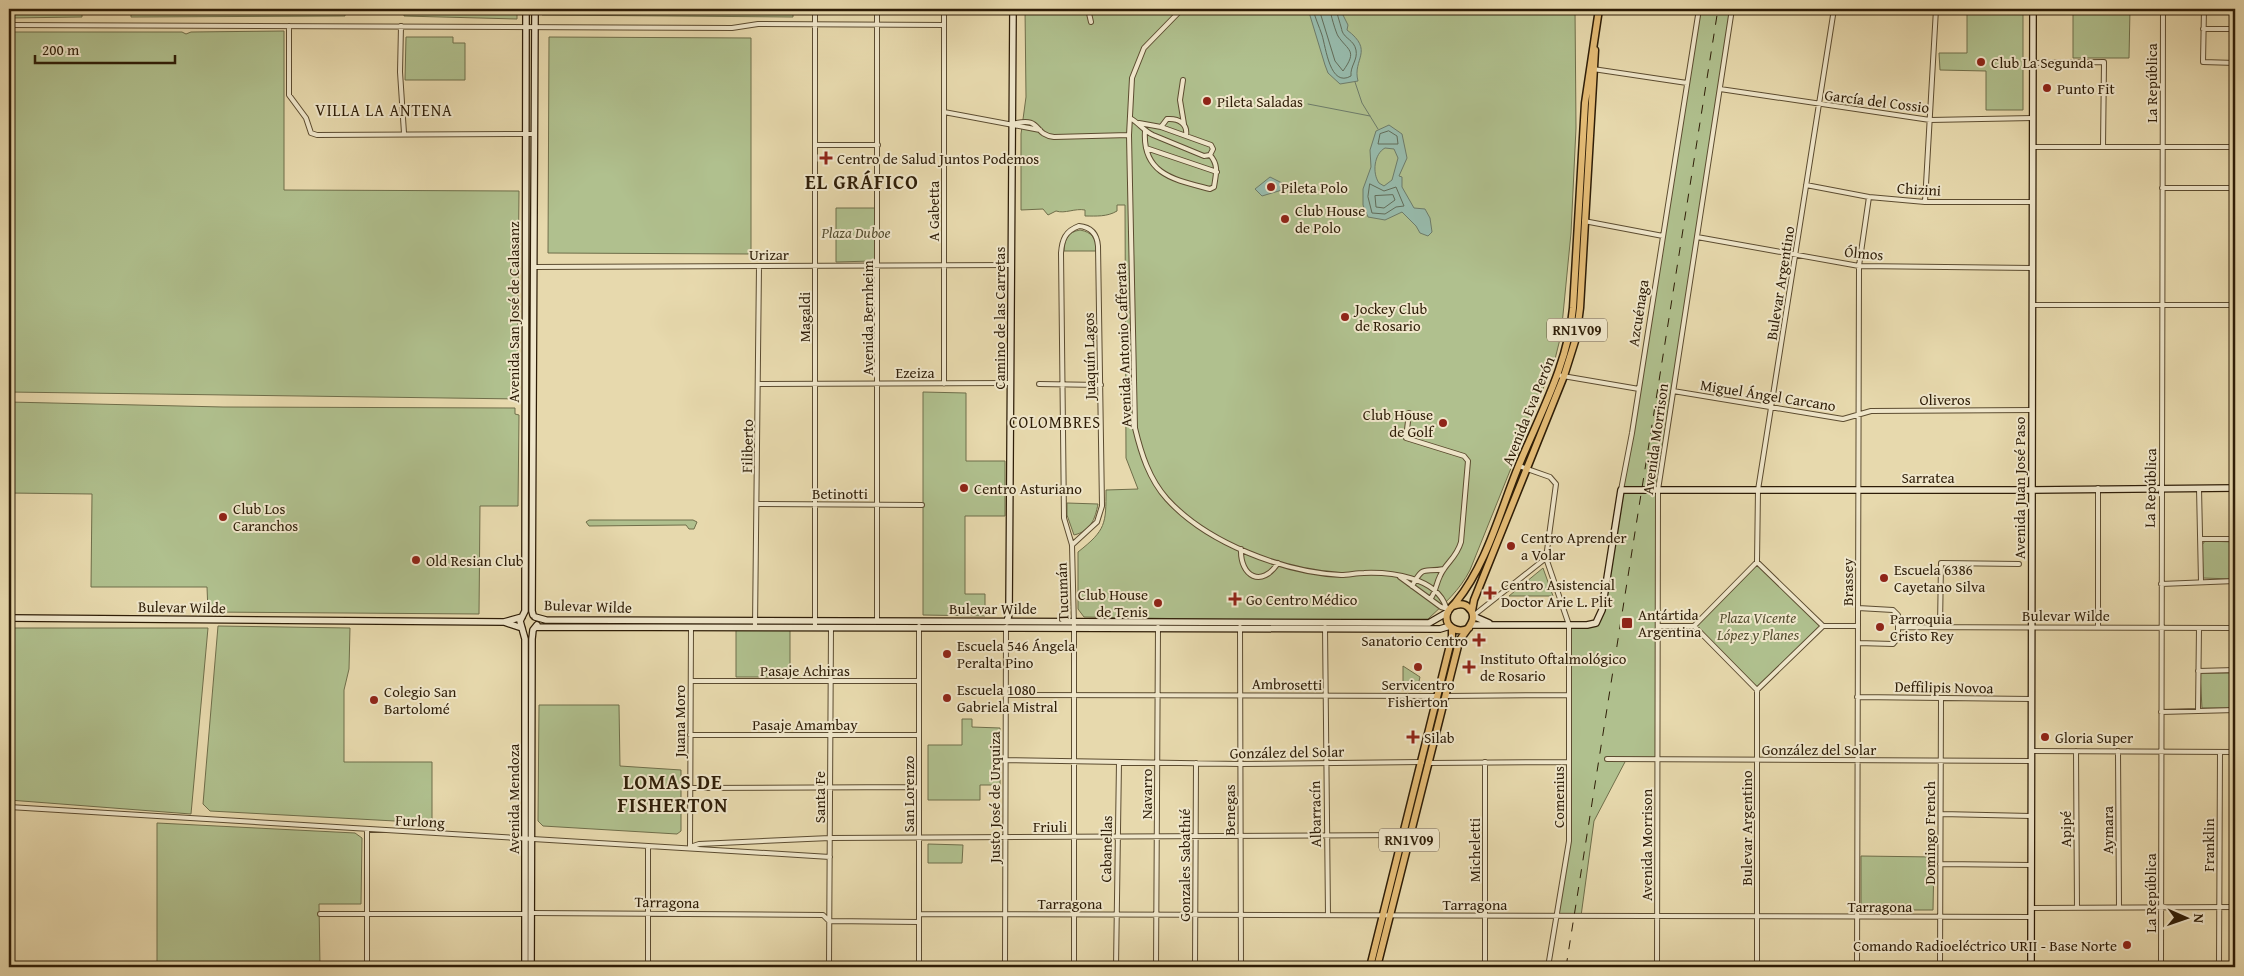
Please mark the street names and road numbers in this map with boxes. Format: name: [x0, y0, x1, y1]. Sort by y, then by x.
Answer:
street label: La República: [2141, 43, 2162, 123]
street label: García del Cossio: [1823, 84, 1931, 118]
street label: Chizini: [1896, 177, 1942, 201]
street label: A Gabetta: [923, 181, 944, 241]
street label: Avenida San José de Calasanz: [503, 221, 524, 403]
street label: Bulevar Argentino: [1761, 224, 1799, 342]
street label: Ólmos: [1844, 241, 1884, 265]
street label: Urizar: [749, 244, 789, 265]
street label: Camino de las Carretas: [989, 247, 1010, 389]
street label: Avenida Bernheim: [857, 259, 878, 376]
street label: Avenida Antonio Cafferata: [1110, 262, 1136, 428]
street label: Azcuénaga: [1622, 278, 1654, 348]
street label: Magaldi: [794, 292, 815, 342]
street label: Juaquín Lagos: [1078, 312, 1100, 402]
road number: RN1V09: [1547, 318, 1607, 342]
street label: Avenida Eva Perón: [1497, 353, 1560, 469]
street label: Ezeiza: [895, 362, 935, 383]
street label: Miguel Ángel Carcano: [1699, 374, 1838, 416]
street label: Avenida Morrison: [1637, 381, 1673, 496]
street label: Oliveros: [1919, 389, 1971, 410]
street label: Avenida Juan José Paso: [2009, 416, 2030, 559]
street label: Filiberto: [736, 419, 758, 473]
street label: La República: [2139, 448, 2161, 528]
street label: Sarratea: [1901, 467, 1955, 488]
street label: Betinotti: [812, 483, 868, 504]
street label: Brassey: [1837, 557, 1858, 606]
street label: Tucumán: [1050, 562, 1074, 622]
street label: Bulevar Wilde: [544, 594, 632, 618]
street label: Bulevar Wilde: [138, 596, 226, 618]
street label: Bulevar Wilde: [949, 598, 1037, 619]
street label: Bulevar Wilde: [2022, 605, 2110, 626]
street label: Pasaje Achiras: [760, 660, 850, 681]
street label: Ambrosetti: [1252, 673, 1322, 695]
street label: Deffilipis Novoa: [1894, 676, 1994, 698]
street label: Juana Moro: [669, 685, 690, 759]
street label: Pasaje Amambay: [752, 714, 858, 735]
street label: Justo José de Urquiza: [984, 731, 1005, 865]
street label: González del Solar: [1762, 739, 1876, 760]
street label: González del Solar: [1229, 741, 1345, 763]
street label: Avenida Mendoza: [503, 744, 524, 854]
street label: San Lorenzo: [898, 755, 919, 832]
street label: Comenius: [1548, 766, 1569, 828]
street label: Navarro: [1136, 768, 1157, 819]
street label: Bulevar Argentino: [1736, 770, 1757, 886]
street label: Santa Fe: [809, 771, 830, 823]
street label: Albarracín: [1304, 780, 1326, 848]
street label: Domingo French: [1919, 781, 1940, 885]
street label: Benegas: [1219, 784, 1240, 836]
street label: Avenida Morrison: [1636, 788, 1657, 901]
street label: Aymara: [2097, 806, 2118, 854]
street label: Gonzales Sabathié: [1174, 808, 1195, 922]
street label: Furlong: [395, 809, 446, 833]
street label: Apipé: [2055, 811, 2076, 847]
street label: Cabanellas: [1095, 815, 1117, 883]
street label: Friuli: [1033, 816, 1067, 837]
street label: Micheletti: [1464, 818, 1485, 882]
street label: Franklin: [2198, 818, 2219, 872]
road number: RN1V09: [1379, 828, 1439, 852]
street label: La República: [2140, 853, 2161, 933]
street label: Tarragona: [634, 891, 700, 913]
street label: Tarragona: [1038, 893, 1102, 914]
street label: Tarragona: [1443, 894, 1507, 915]
street label: Tarragona: [1848, 896, 1912, 917]

